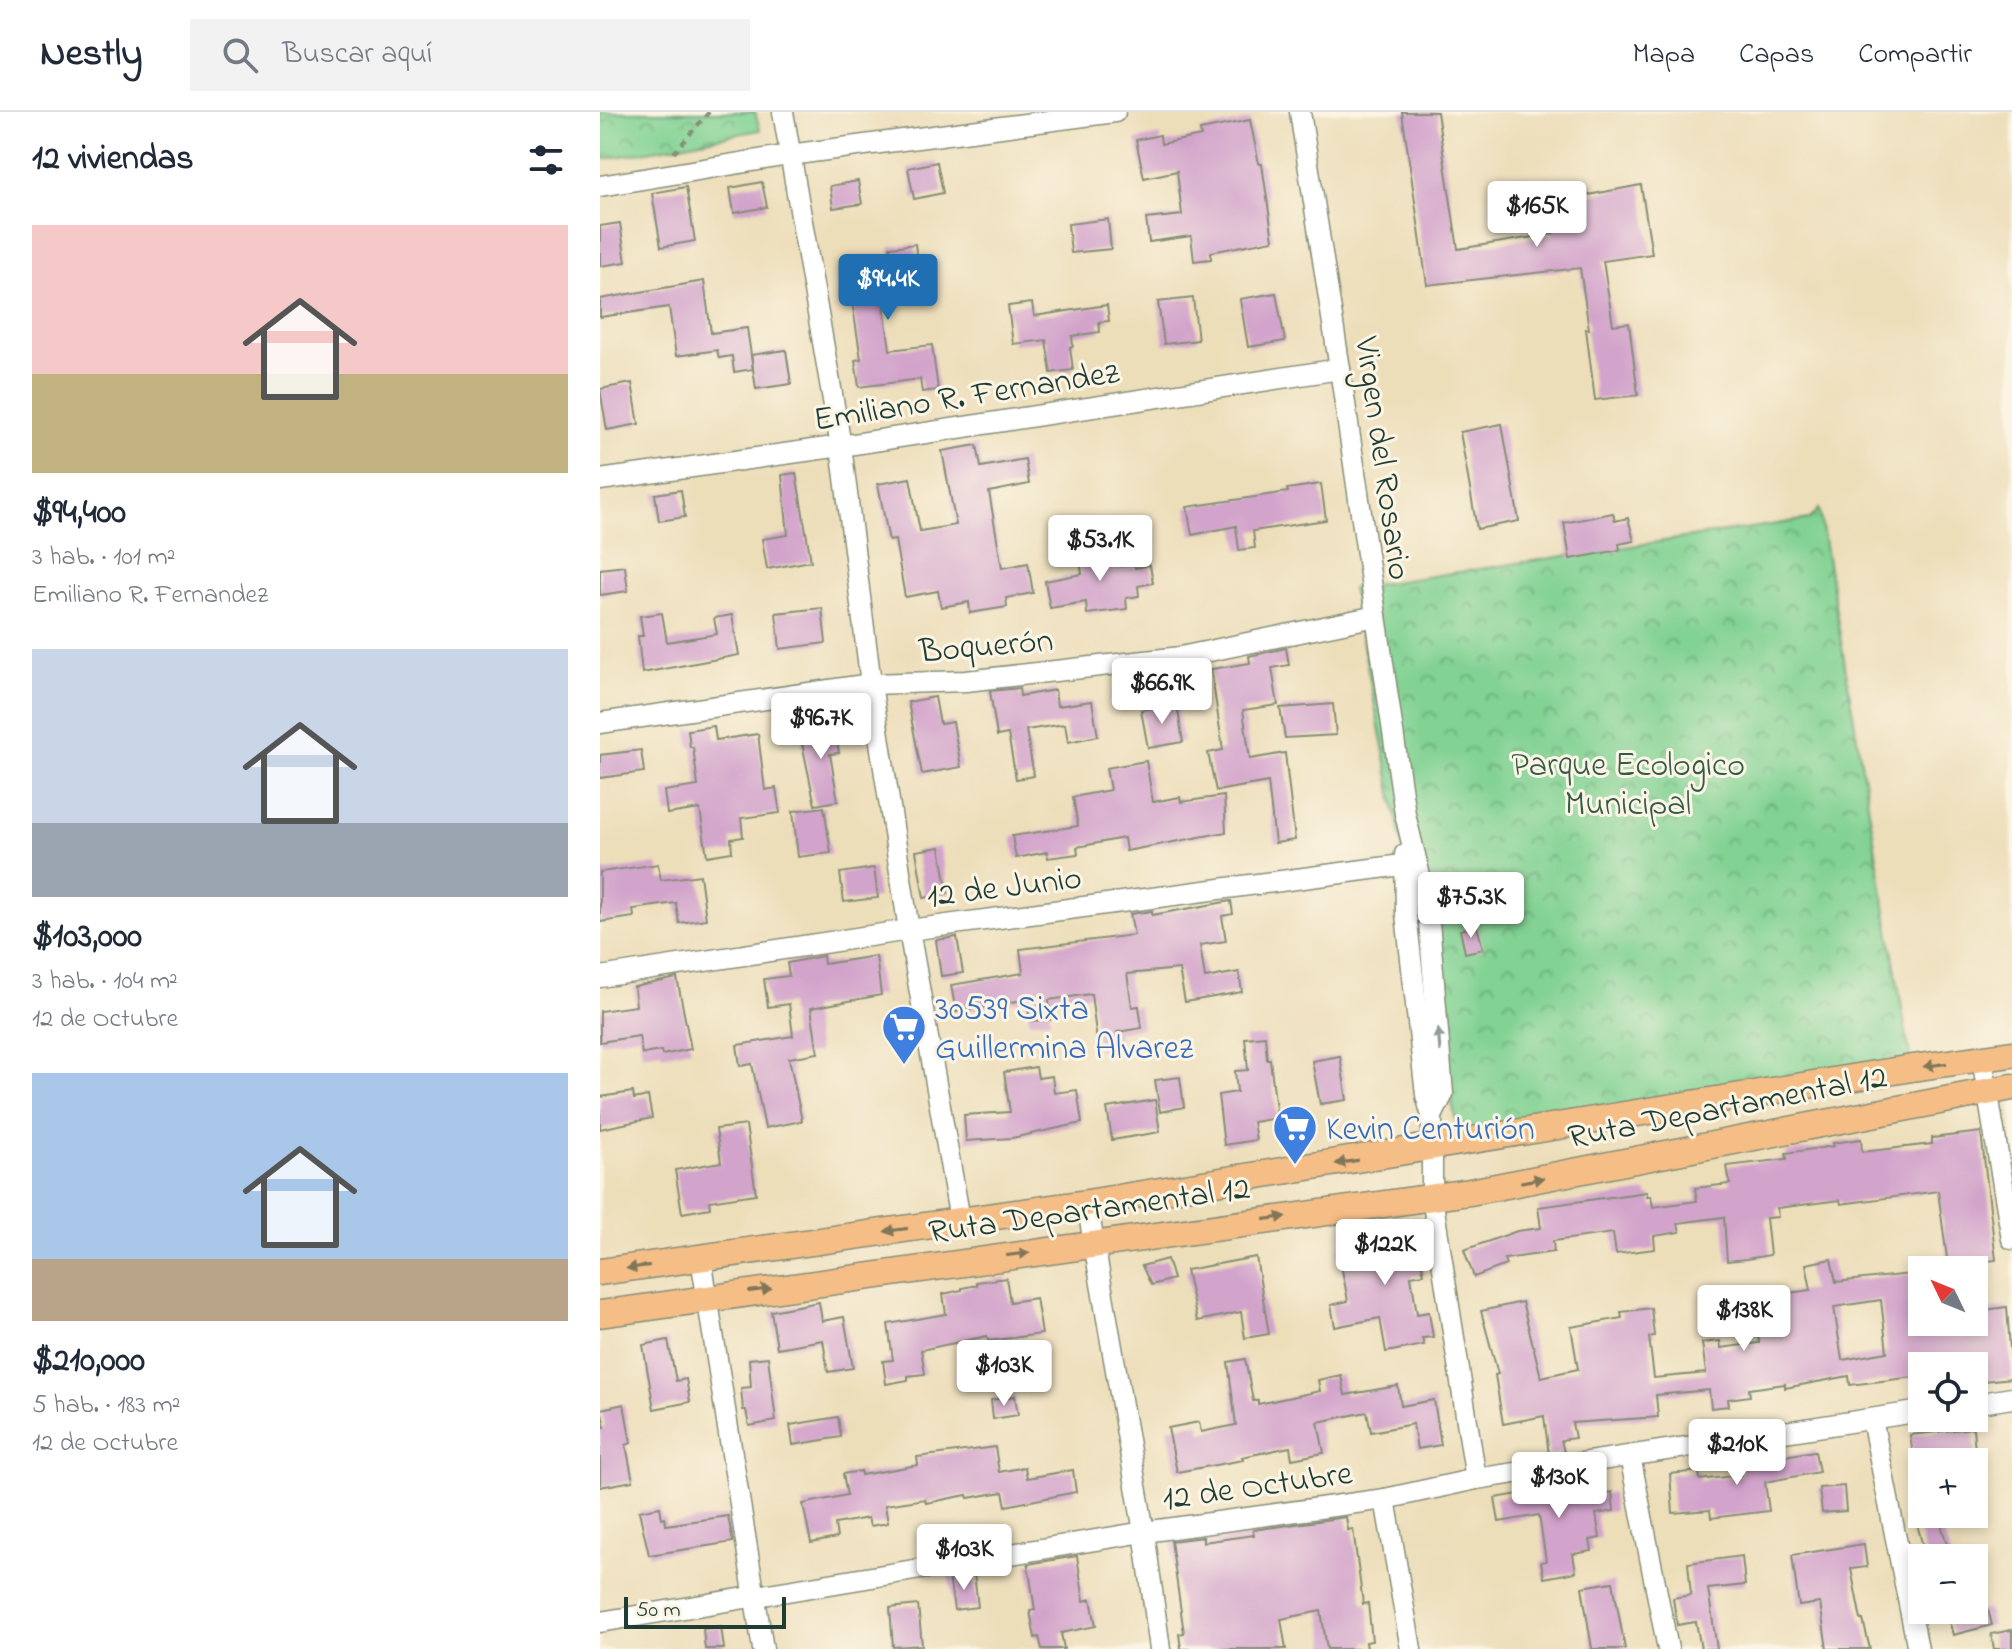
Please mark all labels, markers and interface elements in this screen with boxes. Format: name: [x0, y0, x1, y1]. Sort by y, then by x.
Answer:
search box: [190, 19, 750, 91]
text: Nestly: [40, 27, 142, 83]
icon: search: [218, 33, 262, 77]
text: Buscar aquí: [282, 33, 432, 77]
text: Mapa: [1633, 35, 1695, 76]
text: Capas: [1739, 35, 1814, 76]
text: Compartir: [1858, 35, 1972, 76]
text: 12 viviendas: [32, 135, 193, 185]
icon: filters: [524, 138, 568, 182]
pin: $165K: [1481, 181, 1593, 249]
text: $165K: [1506, 188, 1568, 226]
pin: $94.4K: [823, 254, 953, 322]
text: $94.4K: [857, 261, 919, 299]
icon: home: [228, 277, 372, 421]
street label: Virgen del Rosario: [1339, 333, 1423, 583]
street label: Emiliano R. Fernandez: [810, 349, 1124, 447]
text: $94,400: [32, 489, 126, 539]
pin: $53.1K: [1035, 515, 1165, 583]
text: $53.1K: [1066, 522, 1134, 560]
text: 3 hab. · 101 m²: [32, 539, 175, 577]
text: Emiliano R. Fernandez: [32, 577, 268, 615]
street label: Boquerón: [916, 617, 1055, 679]
pin: $66.9K: [1097, 658, 1227, 726]
text: $66.9K: [1130, 665, 1194, 703]
pin: $96.7K: [756, 693, 886, 761]
text: $96.7K: [789, 700, 853, 738]
icon: home: [228, 701, 372, 845]
park label: Parque Ecologico Municipal: [1511, 742, 1745, 831]
street label: 12 de Junio: [924, 855, 1085, 923]
pin: $75.3K: [1406, 872, 1536, 940]
text: $75.3K: [1436, 879, 1506, 917]
text: $103,000: [32, 913, 142, 963]
text: 3 hab. · 104 m²: [32, 963, 178, 1001]
place label: 30539 Sixta Guillermina Alvarez: [935, 986, 1194, 1075]
text: 12 de Octubre: [32, 1001, 178, 1039]
supermarket icon: 30539 Sixta Guillermina Alvarez: [880, 1003, 928, 1066]
one-way arrow: [1432, 1027, 1445, 1052]
street label: Ruta Departamental 12: [1564, 1053, 1892, 1164]
one-way arrow: [1922, 1059, 1947, 1072]
supermarket icon: Kevin Centurión: [1271, 1103, 1319, 1166]
place label: Kevin Centurión: [1326, 1106, 1535, 1156]
icon: home: [228, 1125, 372, 1269]
one-way arrow: [1334, 1156, 1359, 1168]
street label: Ruta Departamental 12: [926, 1165, 1253, 1259]
one-way arrow: [1520, 1173, 1545, 1185]
one-way arrow: [1263, 1211, 1288, 1224]
pin: $122K: [1329, 1219, 1441, 1287]
one-way arrow: [883, 1224, 908, 1236]
text: $122K: [1354, 1226, 1416, 1264]
one-way arrow: [1006, 1247, 1031, 1260]
north arrow: [1908, 1256, 1988, 1336]
map controls: [1908, 1256, 1988, 1624]
one-way arrow: [626, 1261, 651, 1274]
one-way arrow: [748, 1283, 773, 1296]
pin: $138K: [1688, 1285, 1800, 1353]
text: $138K: [1715, 1292, 1773, 1330]
text: $210,000: [32, 1337, 145, 1387]
pin: $103K: [948, 1340, 1060, 1408]
text: $103K: [975, 1347, 1033, 1385]
button: locate: [1908, 1352, 1988, 1432]
text: 5 hab. · 183 m²: [32, 1387, 181, 1425]
pin: $210K: [1681, 1419, 1793, 1487]
text: 12 de Octubre: [32, 1425, 178, 1463]
text: $210K: [1707, 1426, 1767, 1464]
button: +: [1908, 1448, 1988, 1528]
street label: 12 de Octubre: [1160, 1450, 1356, 1526]
pin: $130K: [1503, 1452, 1615, 1520]
text: $130K: [1530, 1459, 1588, 1497]
pin: $103K: [908, 1524, 1020, 1592]
text: $103K: [935, 1531, 993, 1569]
button: −: [1908, 1544, 1988, 1624]
scale bar: [624, 1593, 786, 1629]
text: 50 m: [636, 1595, 681, 1627]

